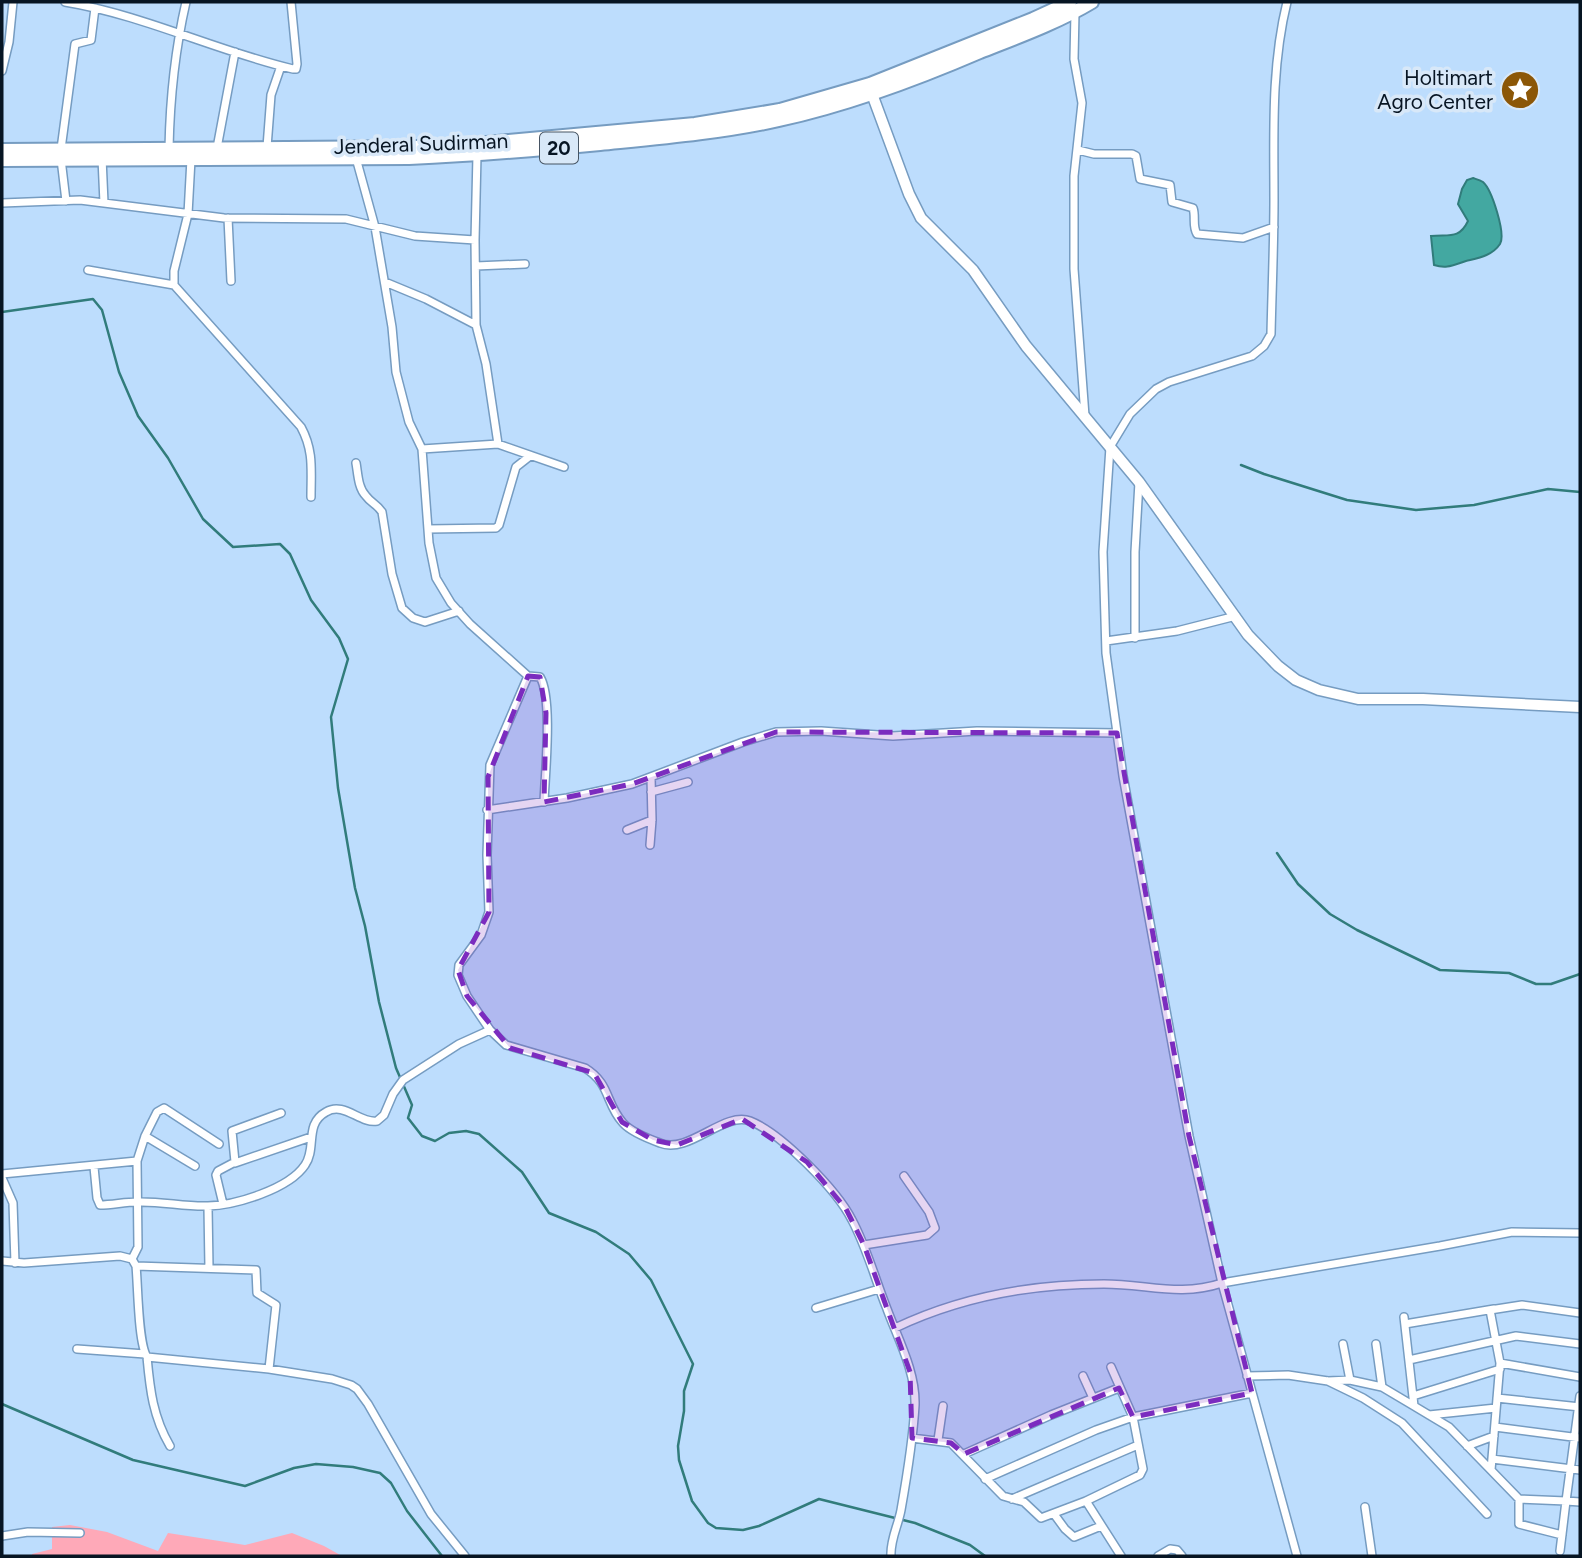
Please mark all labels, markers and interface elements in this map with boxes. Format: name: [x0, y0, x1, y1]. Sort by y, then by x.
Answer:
place label: Holtimart Agro Center: [1377, 65, 1493, 114]
place icon: Holtimart Agro Center: [1499, 69, 1541, 111]
street label: Jenderal Sudirman: [333, 128, 509, 159]
road number: 20: [540, 132, 578, 164]

